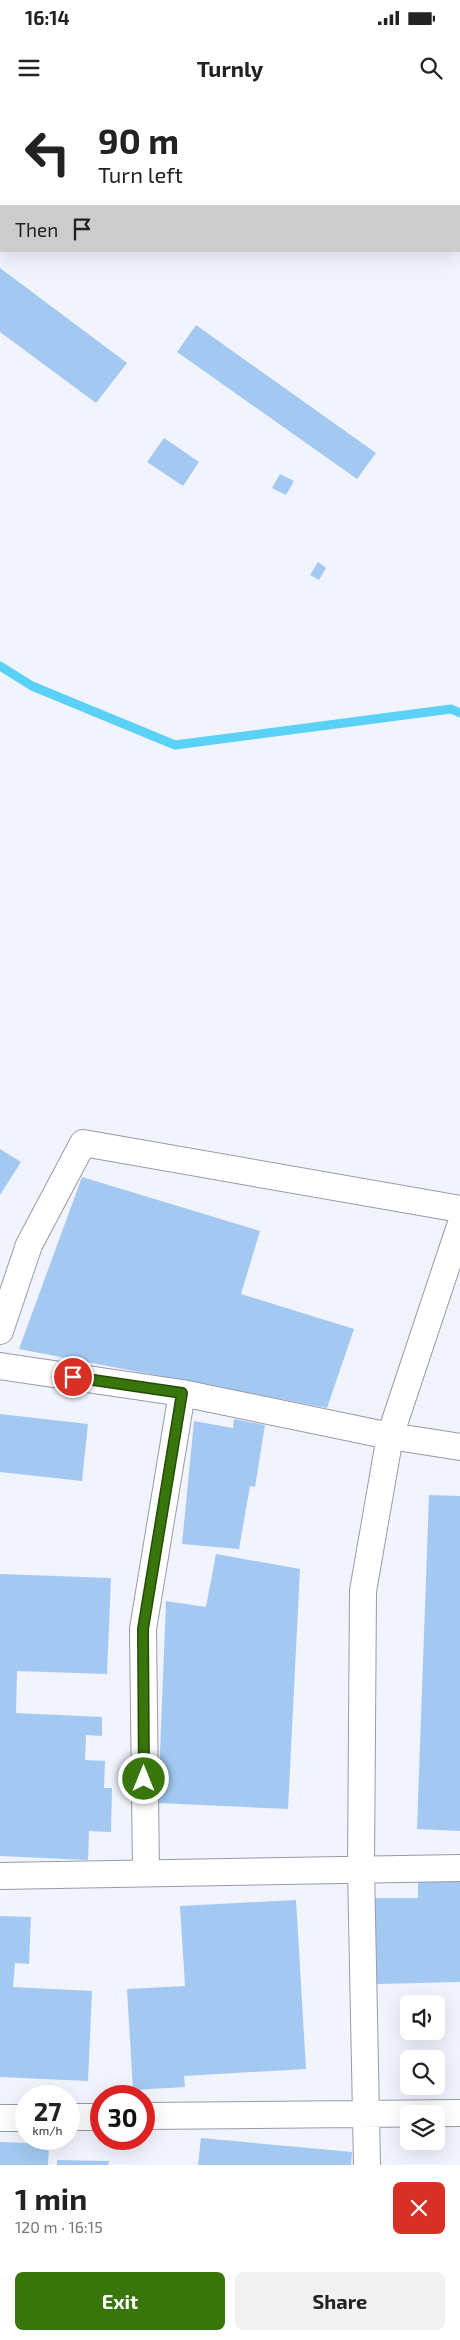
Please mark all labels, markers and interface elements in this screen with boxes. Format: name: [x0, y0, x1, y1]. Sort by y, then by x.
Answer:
text: 16:14: [25, 6, 70, 29]
icon: menu: [15, 54, 43, 82]
icon: search: [417, 54, 445, 82]
text: Turnly: [197, 55, 263, 81]
text: 90 m: [98, 119, 179, 161]
icon: left: [15, 120, 80, 185]
text: Turn left: [98, 161, 183, 187]
icon: arrive: [68, 215, 96, 243]
text: Then: [15, 218, 58, 241]
pin: [52, 1356, 94, 1398]
icon: arrive: [59, 1363, 87, 1391]
position arrow: [117, 1752, 169, 1804]
map controls: [400, 1995, 445, 2150]
button: sound: [400, 1995, 445, 2040]
button: search: [400, 2050, 445, 2095]
speed limit sign: 30: [90, 2085, 155, 2150]
text: 27: [34, 2096, 61, 2126]
button: layers: [400, 2105, 445, 2150]
text: km/h: [33, 2123, 62, 2137]
text: 1 min: [15, 2180, 87, 2216]
button: close: [393, 2182, 445, 2234]
text: 120 m · 16:15: [15, 2217, 103, 2236]
button: Exit: [15, 2272, 225, 2330]
button: Share: [235, 2272, 445, 2330]

